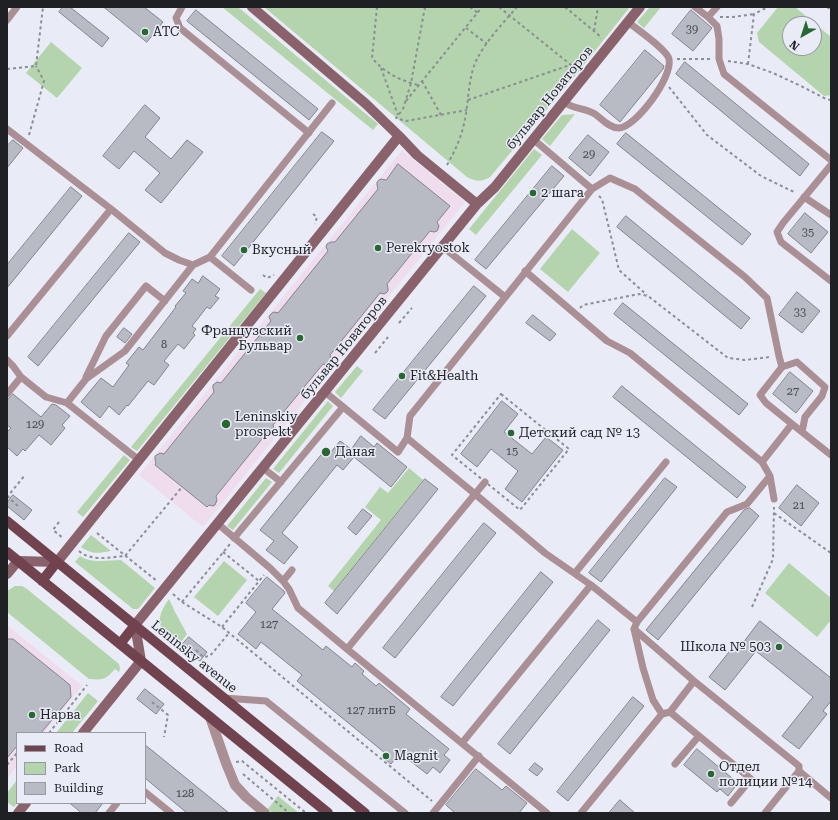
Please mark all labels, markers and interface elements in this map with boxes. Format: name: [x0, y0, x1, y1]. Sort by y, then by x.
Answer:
north arrow: [782, 16, 822, 56]
house number: 39: [686, 23, 698, 37]
place label: АТС: [153, 24, 179, 40]
marker: АТС: [140, 27, 150, 37]
text: N: [787, 37, 802, 53]
street label: бульвар Новаторов: [504, 43, 596, 153]
house number: 29: [583, 148, 595, 162]
place label: 2 шага: [541, 185, 584, 201]
marker: 2 шага: [528, 188, 538, 198]
house number: 35: [802, 226, 814, 240]
place label: Perekryostok: [386, 240, 470, 256]
place label: Вкусный: [252, 242, 311, 258]
marker: Perekryostok: [373, 243, 383, 253]
marker: Вкусный: [239, 245, 249, 255]
street label: бульвар Новаторов: [298, 293, 390, 403]
house number: 33: [794, 306, 806, 320]
place label: Французский Бульвар: [201, 323, 292, 354]
marker: Французский Бульвар: [295, 333, 305, 343]
house number: 8: [161, 338, 167, 352]
place label: Fit&Health: [410, 368, 478, 384]
marker: Fit&Health: [397, 371, 407, 381]
house number: 27: [787, 385, 799, 399]
place label: Leninskiy prospekt: [235, 409, 297, 440]
house number: 129: [26, 418, 44, 432]
marker: Leninskiy prospekt: [220, 418, 232, 430]
place label: Детский сад № 13: [519, 425, 640, 441]
marker: Детский сад № 13: [506, 428, 516, 438]
place label: Даная: [335, 444, 375, 460]
house number: 15: [506, 445, 518, 459]
marker: Даная: [320, 446, 332, 458]
house number: 21: [793, 499, 805, 513]
street label: Leninsky avenue: [148, 618, 240, 696]
house number: 127: [260, 618, 278, 632]
place label: Школа № 503: [680, 639, 771, 655]
marker: Школа № 503: [774, 642, 784, 652]
house number: 127 литБ: [346, 704, 396, 718]
place label: Нарва: [40, 707, 81, 723]
marker: Нарва: [27, 710, 37, 720]
legend: [16, 732, 146, 804]
text: Road: [54, 741, 83, 755]
place label: Magnit: [394, 748, 438, 764]
marker: Magnit: [381, 751, 391, 761]
place label: Отдел полиции №14: [719, 759, 812, 790]
text: Park: [54, 761, 80, 775]
marker: Отдел полиции №14: [706, 769, 716, 779]
text: Building: [54, 781, 103, 795]
house number: 128: [176, 787, 194, 801]

